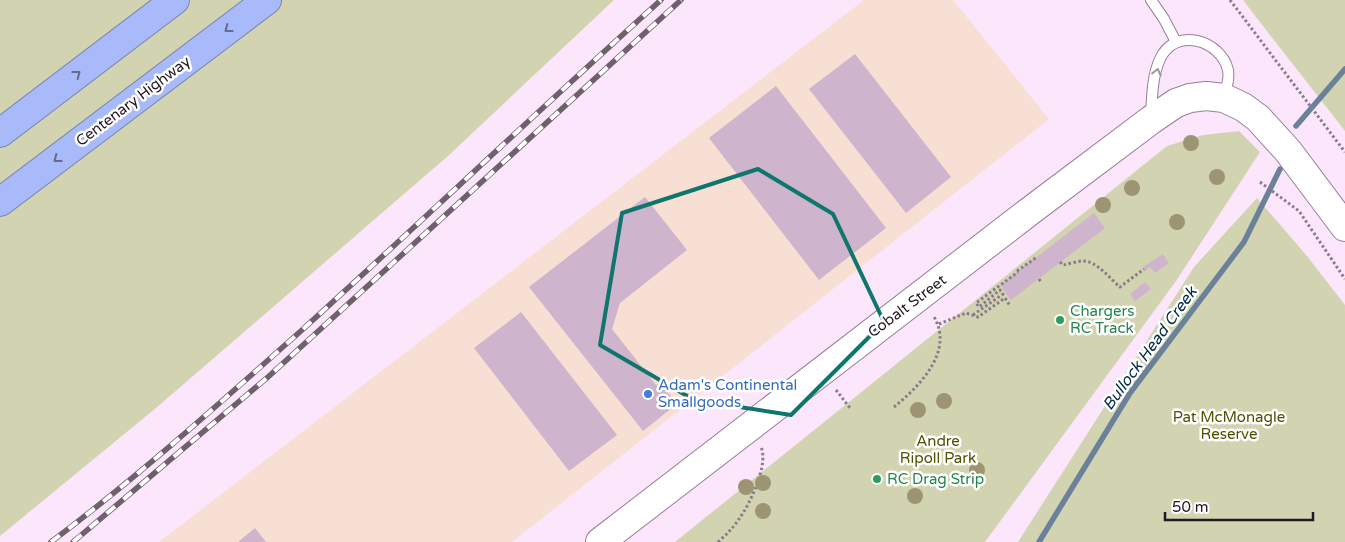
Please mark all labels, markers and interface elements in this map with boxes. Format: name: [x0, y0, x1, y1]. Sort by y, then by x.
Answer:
one-way arrow: [225, 24, 234, 32]
street label: Centenary Highway: [72, 52, 194, 150]
one-way arrow: [1151, 67, 1162, 76]
one-way arrow: [71, 71, 81, 80]
one-way arrow: [54, 154, 63, 162]
street label: Cobalt Street: [864, 271, 950, 341]
water label: Bullock Head Creek: [1098, 282, 1202, 414]
place label: Chargers RC Track: [1070, 302, 1134, 337]
marker: Chargers RC Track: [1054, 314, 1066, 326]
place label: Adam's Continental Smallgoods: [658, 376, 797, 411]
marker: Adam's Continental Smallgoods: [642, 388, 654, 400]
park label: Pat McMonagle Reserve: [1173, 408, 1285, 443]
park label: Andre Ripoll Park: [900, 432, 976, 467]
place label: RC Drag Strip: [887, 470, 984, 488]
marker: RC Drag Strip: [871, 473, 883, 485]
scale bar: [1165, 490, 1312, 522]
text: 50 m: [1172, 498, 1209, 516]

